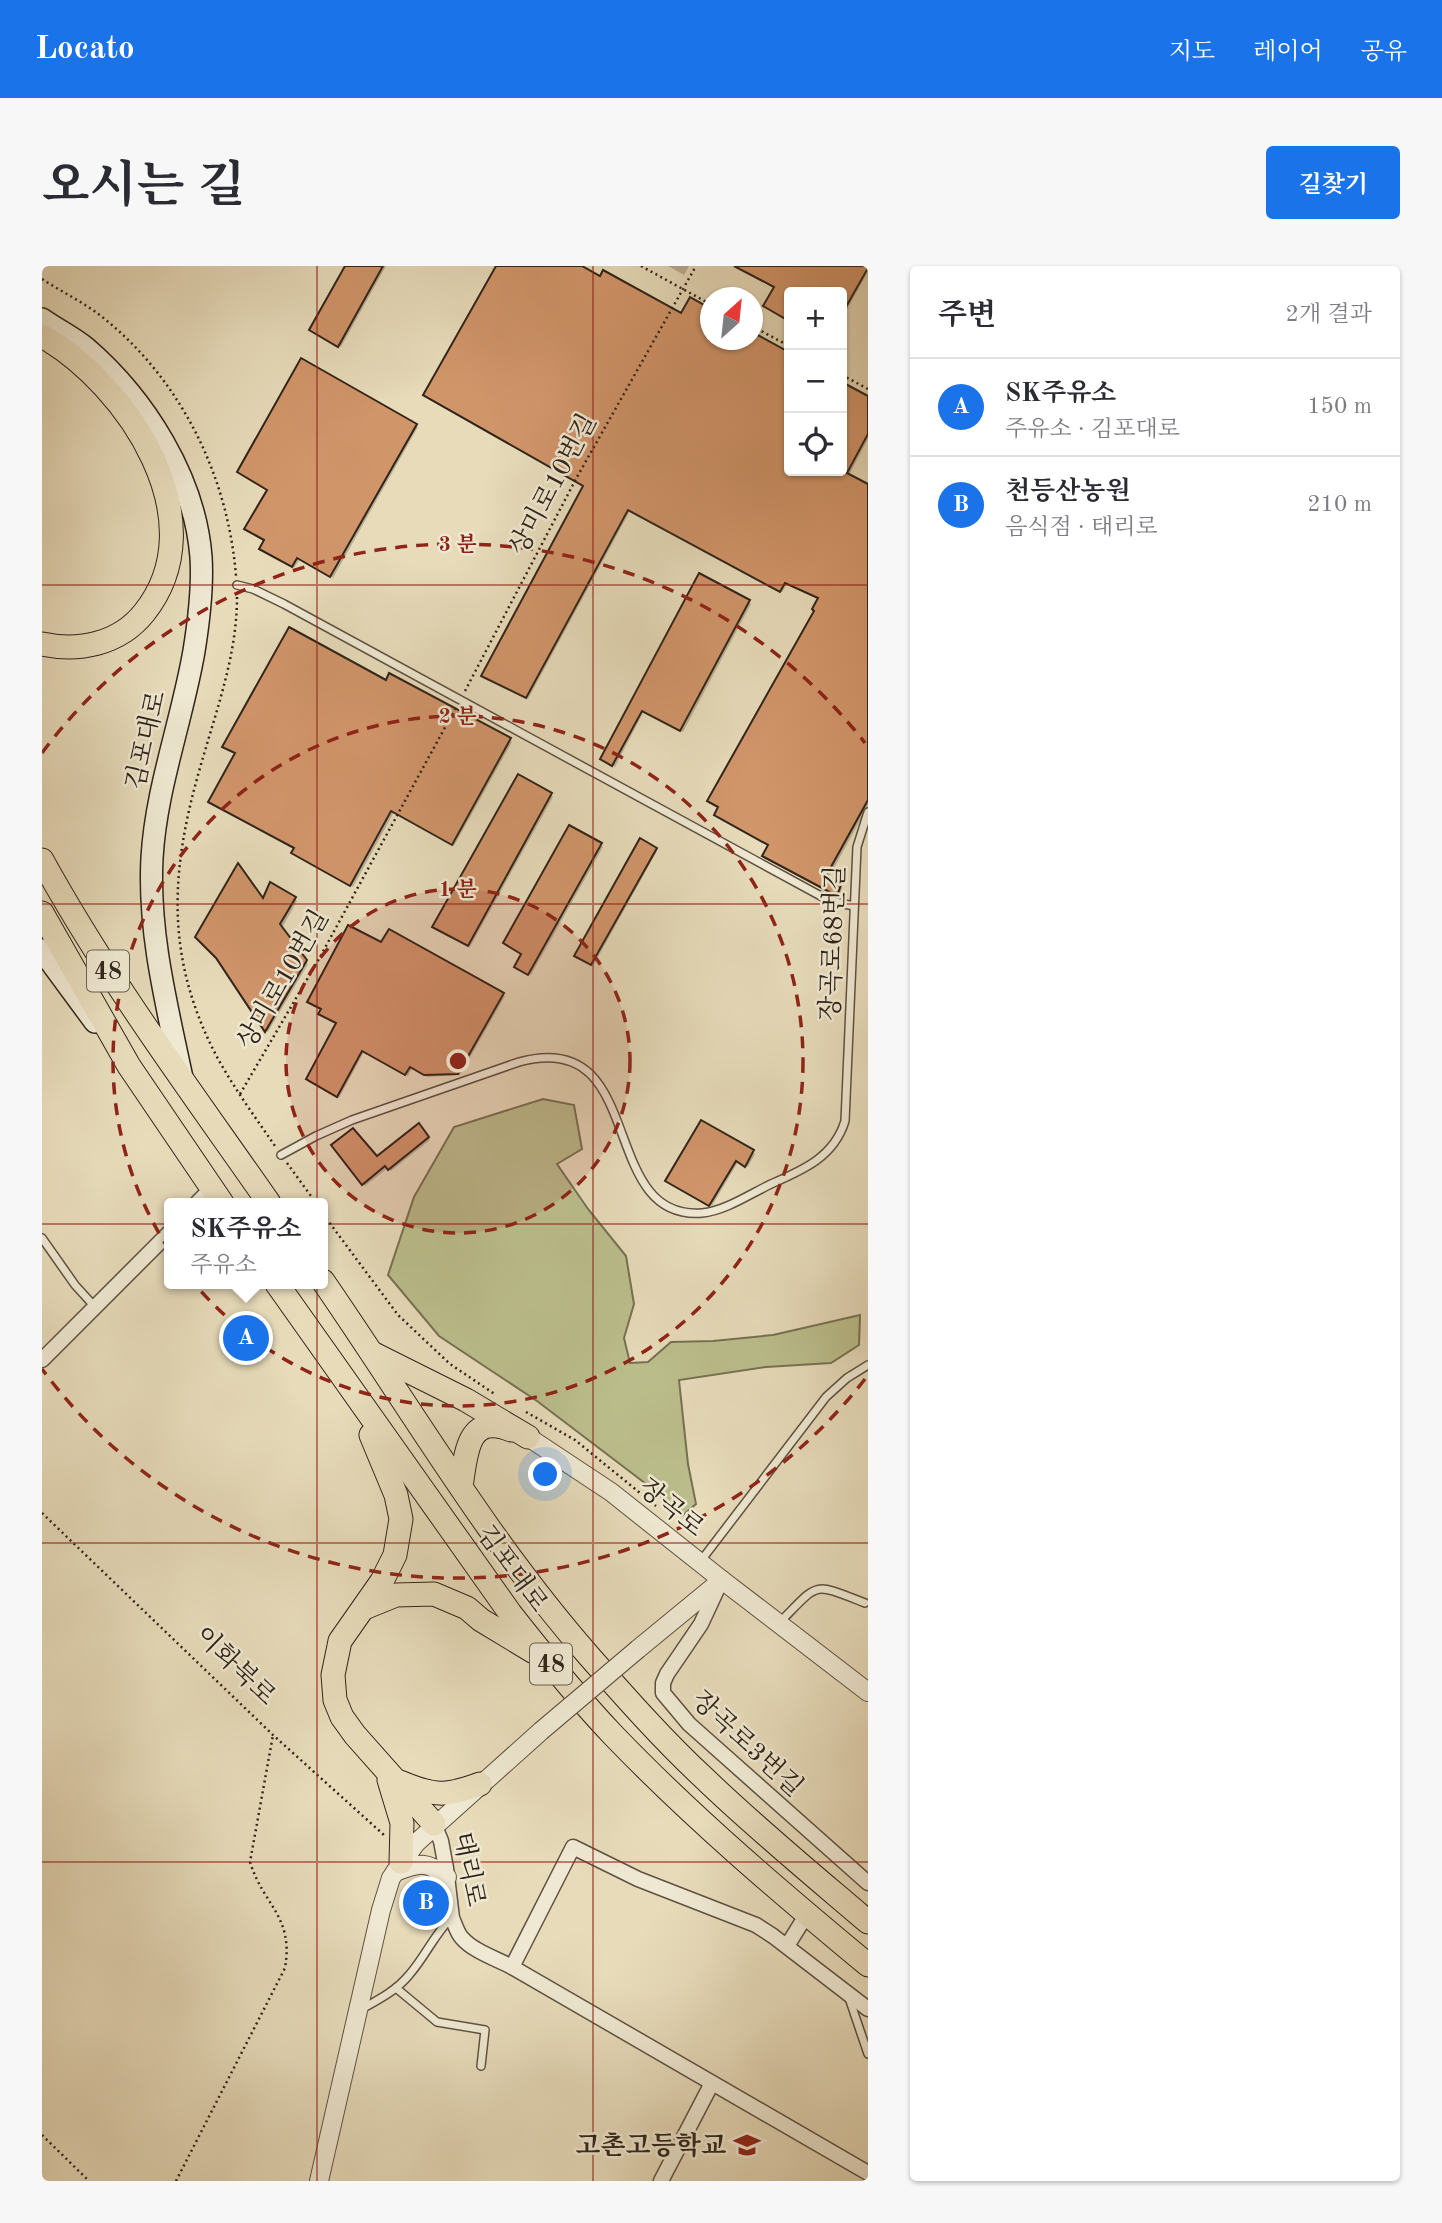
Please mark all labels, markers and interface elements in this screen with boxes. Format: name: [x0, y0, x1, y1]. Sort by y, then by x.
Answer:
text: Locato: [35, 33, 135, 66]
text: 지도: [1169, 41, 1215, 65]
text: 레이어: [1253, 41, 1323, 65]
text: 공유: [1361, 41, 1407, 65]
button: 길찾기: [1266, 146, 1400, 219]
text: 오시는 길: [42, 164, 245, 213]
north arrow: [700, 287, 763, 350]
map controls: [784, 287, 847, 476]
button: +: [784, 287, 847, 350]
text: 주변: [938, 301, 996, 331]
text: 2개 결과: [1286, 303, 1372, 326]
button: −: [784, 350, 847, 413]
text: SK주유소: [1005, 381, 1117, 407]
text: A: [952, 395, 970, 418]
text: 150 m: [1307, 395, 1372, 418]
street label: 상미로10번길: [504, 409, 602, 560]
button: locate: [784, 413, 847, 476]
text: 주유소 · 김포대로: [1005, 418, 1180, 441]
text: 천등산농원: [1005, 479, 1131, 505]
text: B: [953, 493, 969, 516]
text: 210 m: [1307, 493, 1372, 516]
text: 음식점 · 태리로: [1005, 516, 1158, 539]
text: 3 분: [439, 533, 477, 556]
street label: 김포대로: [121, 688, 171, 792]
text: 2 분: [439, 705, 477, 728]
street label: 장곡로68번길: [816, 865, 850, 1021]
text: 1 분: [439, 878, 477, 901]
street label: 상미로10번길: [232, 905, 334, 1054]
road number: 48: [87, 950, 129, 992]
centre of rings: [446, 1049, 470, 1073]
popup: [164, 1198, 328, 1289]
text: SK주유소: [190, 1217, 302, 1243]
text: 주유소: [190, 1254, 257, 1277]
pin: A: [223, 1312, 269, 1364]
your location: [528, 1457, 562, 1491]
street label: 장곡로: [633, 1473, 709, 1542]
street label: 김포대로: [471, 1520, 553, 1617]
street label: 이화북로: [189, 1620, 282, 1711]
road number: 48: [530, 1644, 572, 1684]
street label: 장곡로3번길: [686, 1686, 808, 1802]
street label: 태리로: [448, 1830, 490, 1909]
pin: B: [403, 1877, 449, 1929]
school or university icon: 고촌고등학교: [732, 2130, 762, 2160]
place label: 고촌고등학교: [575, 2131, 726, 2160]

